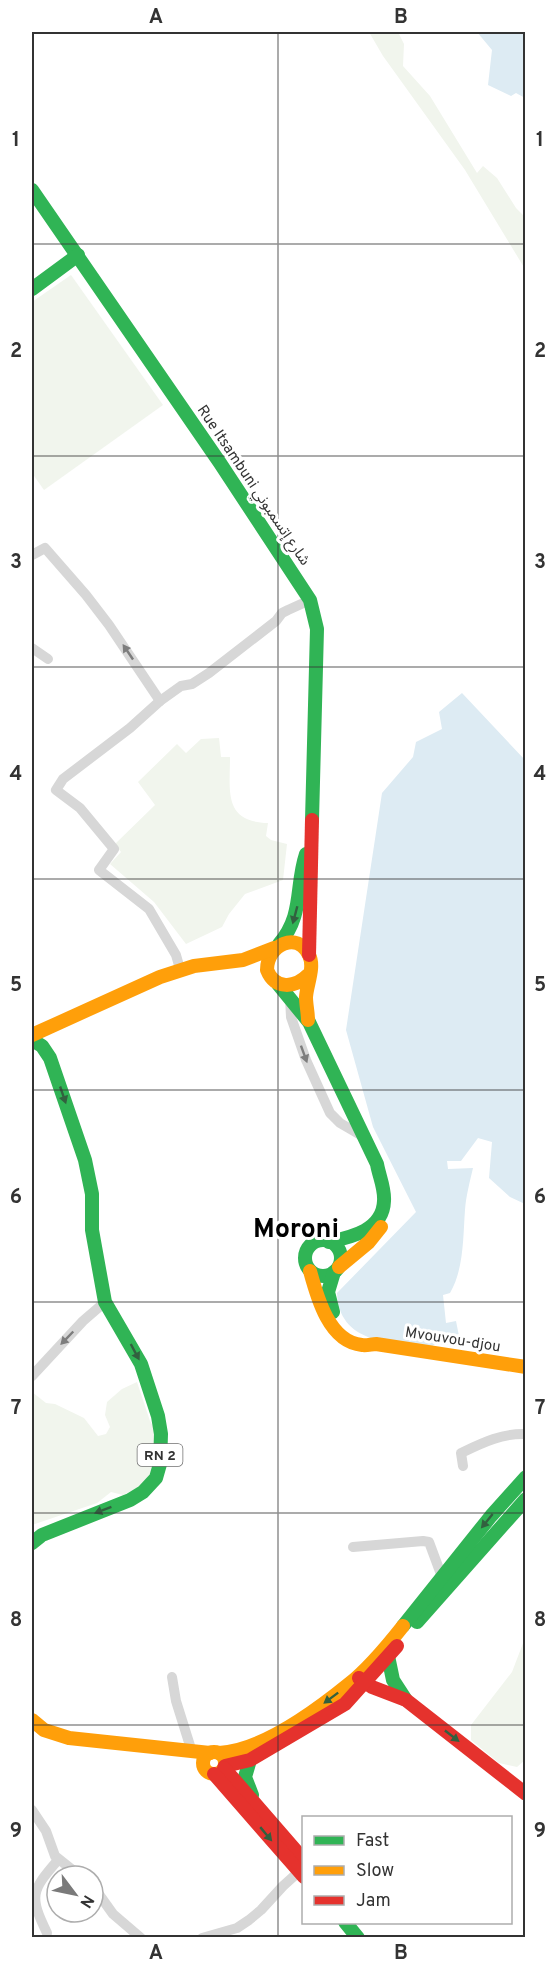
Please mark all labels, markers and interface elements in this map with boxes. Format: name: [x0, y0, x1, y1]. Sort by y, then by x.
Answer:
text: A: [149, 5, 163, 31]
text: B: [394, 5, 408, 31]
text: 1: [12, 128, 20, 154]
text: 1: [536, 128, 544, 154]
text: 2: [10, 339, 22, 365]
text: 2: [534, 339, 546, 365]
street label: Rue Itsambuni شارع إتسمبوني: [191, 402, 314, 570]
text: 3: [10, 550, 22, 576]
text: 3: [534, 550, 546, 576]
one-way arrow: [122, 644, 133, 661]
text: 4: [10, 762, 22, 788]
text: 4: [534, 762, 546, 788]
one-way arrow: [290, 906, 300, 924]
text: 5: [10, 973, 22, 999]
text: 5: [534, 973, 546, 999]
one-way arrow: [300, 1045, 309, 1063]
one-way arrow: [58, 1086, 68, 1104]
text: 6: [10, 1185, 22, 1211]
text: 6: [534, 1185, 546, 1211]
district label: Moroni: [253, 1213, 339, 1247]
street label: Mvouvou-djou: [404, 1324, 502, 1357]
one-way arrow: [61, 1331, 75, 1345]
one-way arrow: [130, 1344, 140, 1361]
text: 7: [11, 1396, 21, 1422]
text: 7: [535, 1396, 545, 1422]
road number: RN 2: [138, 1444, 182, 1466]
one-way arrow: [93, 1506, 111, 1516]
one-way arrow: [482, 1514, 494, 1529]
text: 8: [10, 1608, 22, 1634]
text: 8: [534, 1608, 546, 1634]
one-way arrow: [323, 1692, 339, 1704]
one-way arrow: [444, 1730, 460, 1743]
legend: [302, 1816, 512, 1924]
text: 9: [10, 1819, 22, 1845]
text: 9: [534, 1819, 546, 1845]
one-way arrow: [259, 1826, 272, 1841]
text: Fast: [356, 1830, 389, 1853]
text: Slow: [356, 1860, 394, 1883]
north arrow: [45, 1864, 105, 1924]
text: Jam: [356, 1890, 391, 1913]
text: N: [74, 1891, 98, 1911]
text: A: [149, 1941, 163, 1967]
text: B: [394, 1941, 408, 1967]

